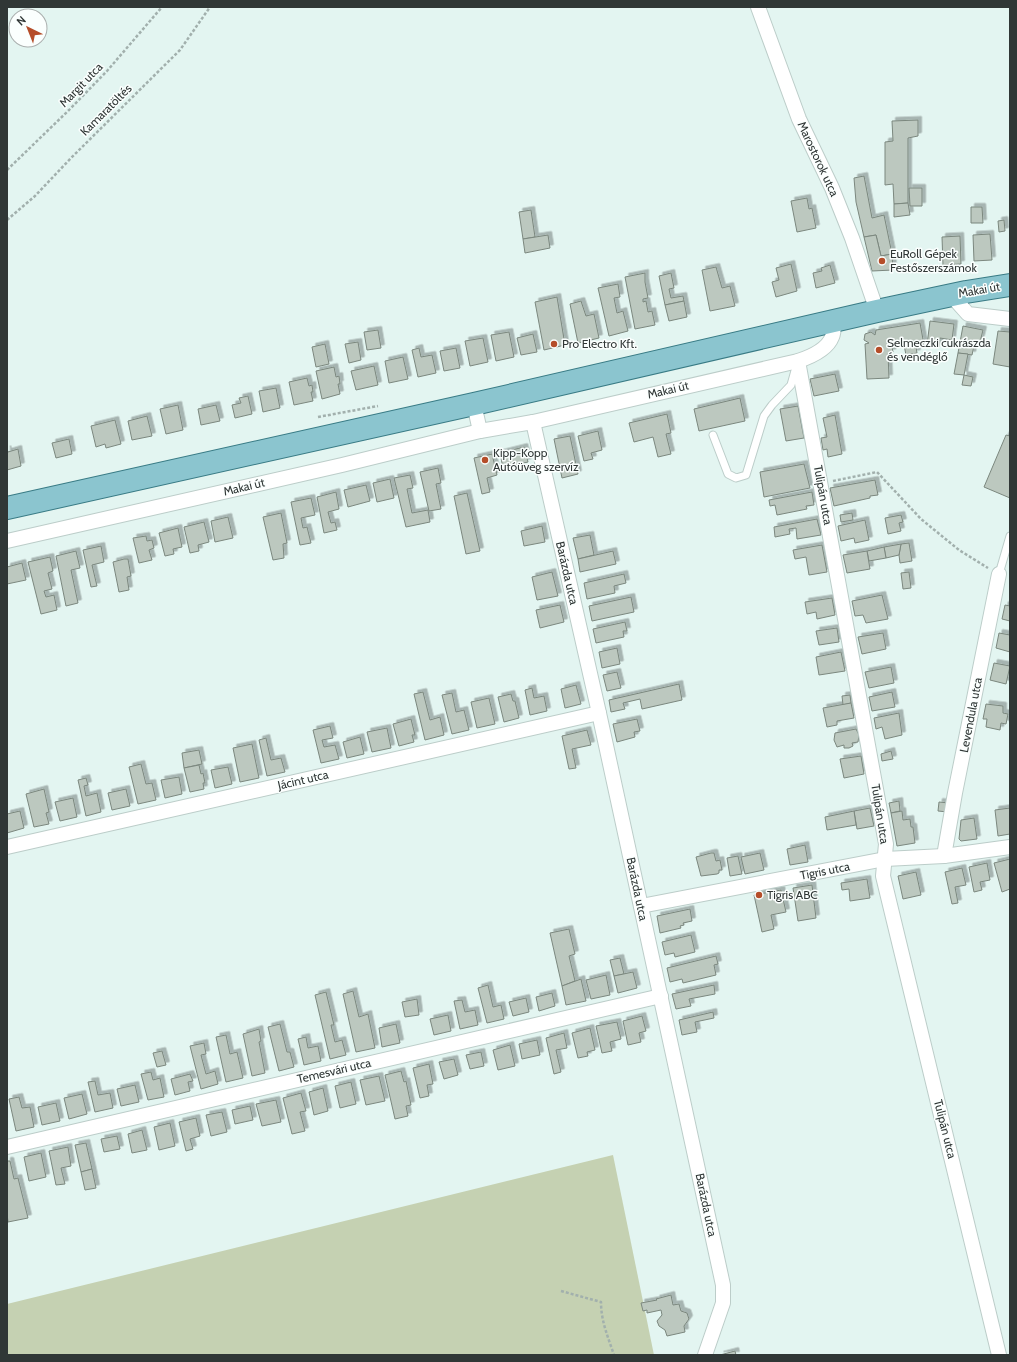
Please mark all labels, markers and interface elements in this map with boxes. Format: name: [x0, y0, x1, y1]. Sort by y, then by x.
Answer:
north arrow: [8, 8, 48, 48]
text: N: [14, 13, 29, 28]
street label: Margit utca: [56, 59, 106, 110]
street label: Kamaratöltés: [77, 81, 135, 139]
street label: Marostorok utca: [795, 119, 842, 199]
place label: EuRoll Gépek Festőszerszámok: [890, 246, 977, 275]
marker: EuRoll Gépek Festőszerszámok: [877, 256, 887, 266]
street label: Makai út: [957, 278, 1001, 301]
place label: Selmeczki cukrászda és vendéglő: [887, 335, 991, 364]
place label: Pro Electro Kft.: [562, 336, 637, 351]
marker: Pro Electro Kft.: [549, 339, 559, 349]
marker: Selmeczki cukrászda és vendéglő: [874, 345, 884, 355]
street label: Makai út: [646, 377, 690, 402]
place label: Kipp-Kopp Autóüveg szervíz: [493, 445, 579, 474]
marker: Kipp-Kopp Autóüveg szervíz: [480, 455, 490, 465]
street label: Tulipán utca: [811, 464, 836, 526]
street label: Makai út: [222, 474, 266, 499]
street label: Barázda utca: [553, 540, 582, 606]
street label: Levendula utca: [956, 676, 985, 754]
street label: Jácint utca: [275, 766, 330, 793]
street label: Tulipán utca: [868, 783, 893, 845]
street label: Barázda utca: [623, 856, 652, 922]
street label: Tigris utca: [799, 858, 851, 883]
place label: Tigris ABC: [767, 887, 818, 902]
marker: Tigris ABC: [754, 890, 764, 900]
street label: Temesvári utca: [295, 1055, 373, 1086]
street label: Tulipán utca: [931, 1098, 960, 1160]
street label: Barázda utca: [692, 1172, 721, 1238]

